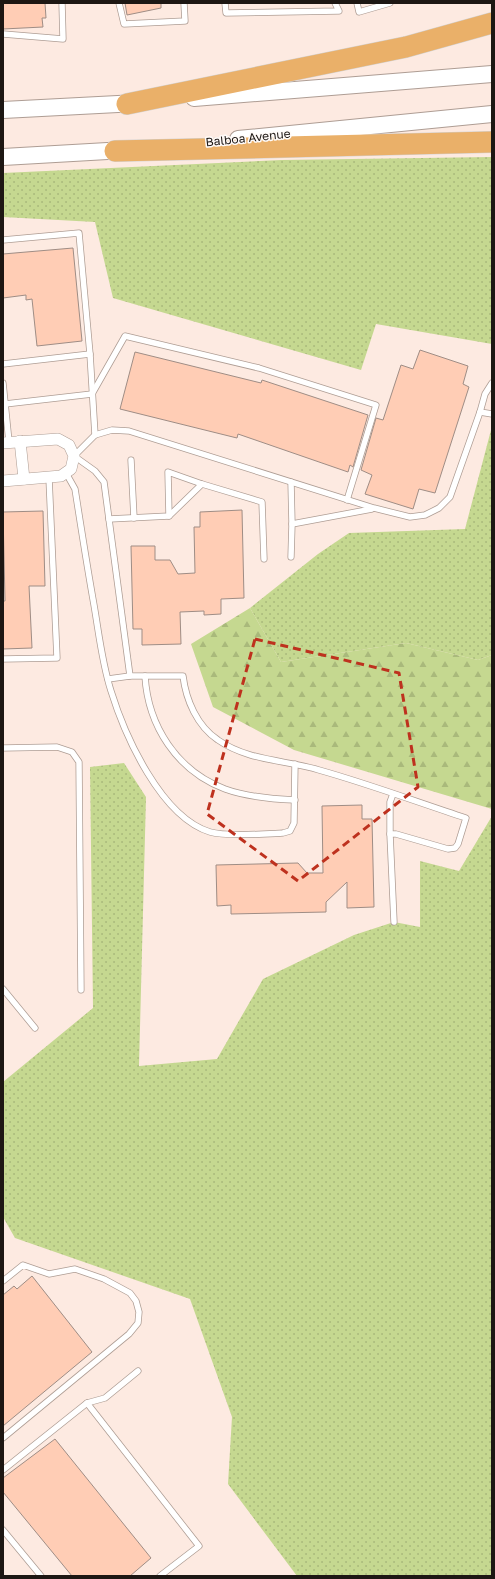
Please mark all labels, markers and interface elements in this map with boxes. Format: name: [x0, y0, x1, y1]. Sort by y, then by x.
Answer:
street label: Balboa Avenue: [205, 126, 291, 149]

